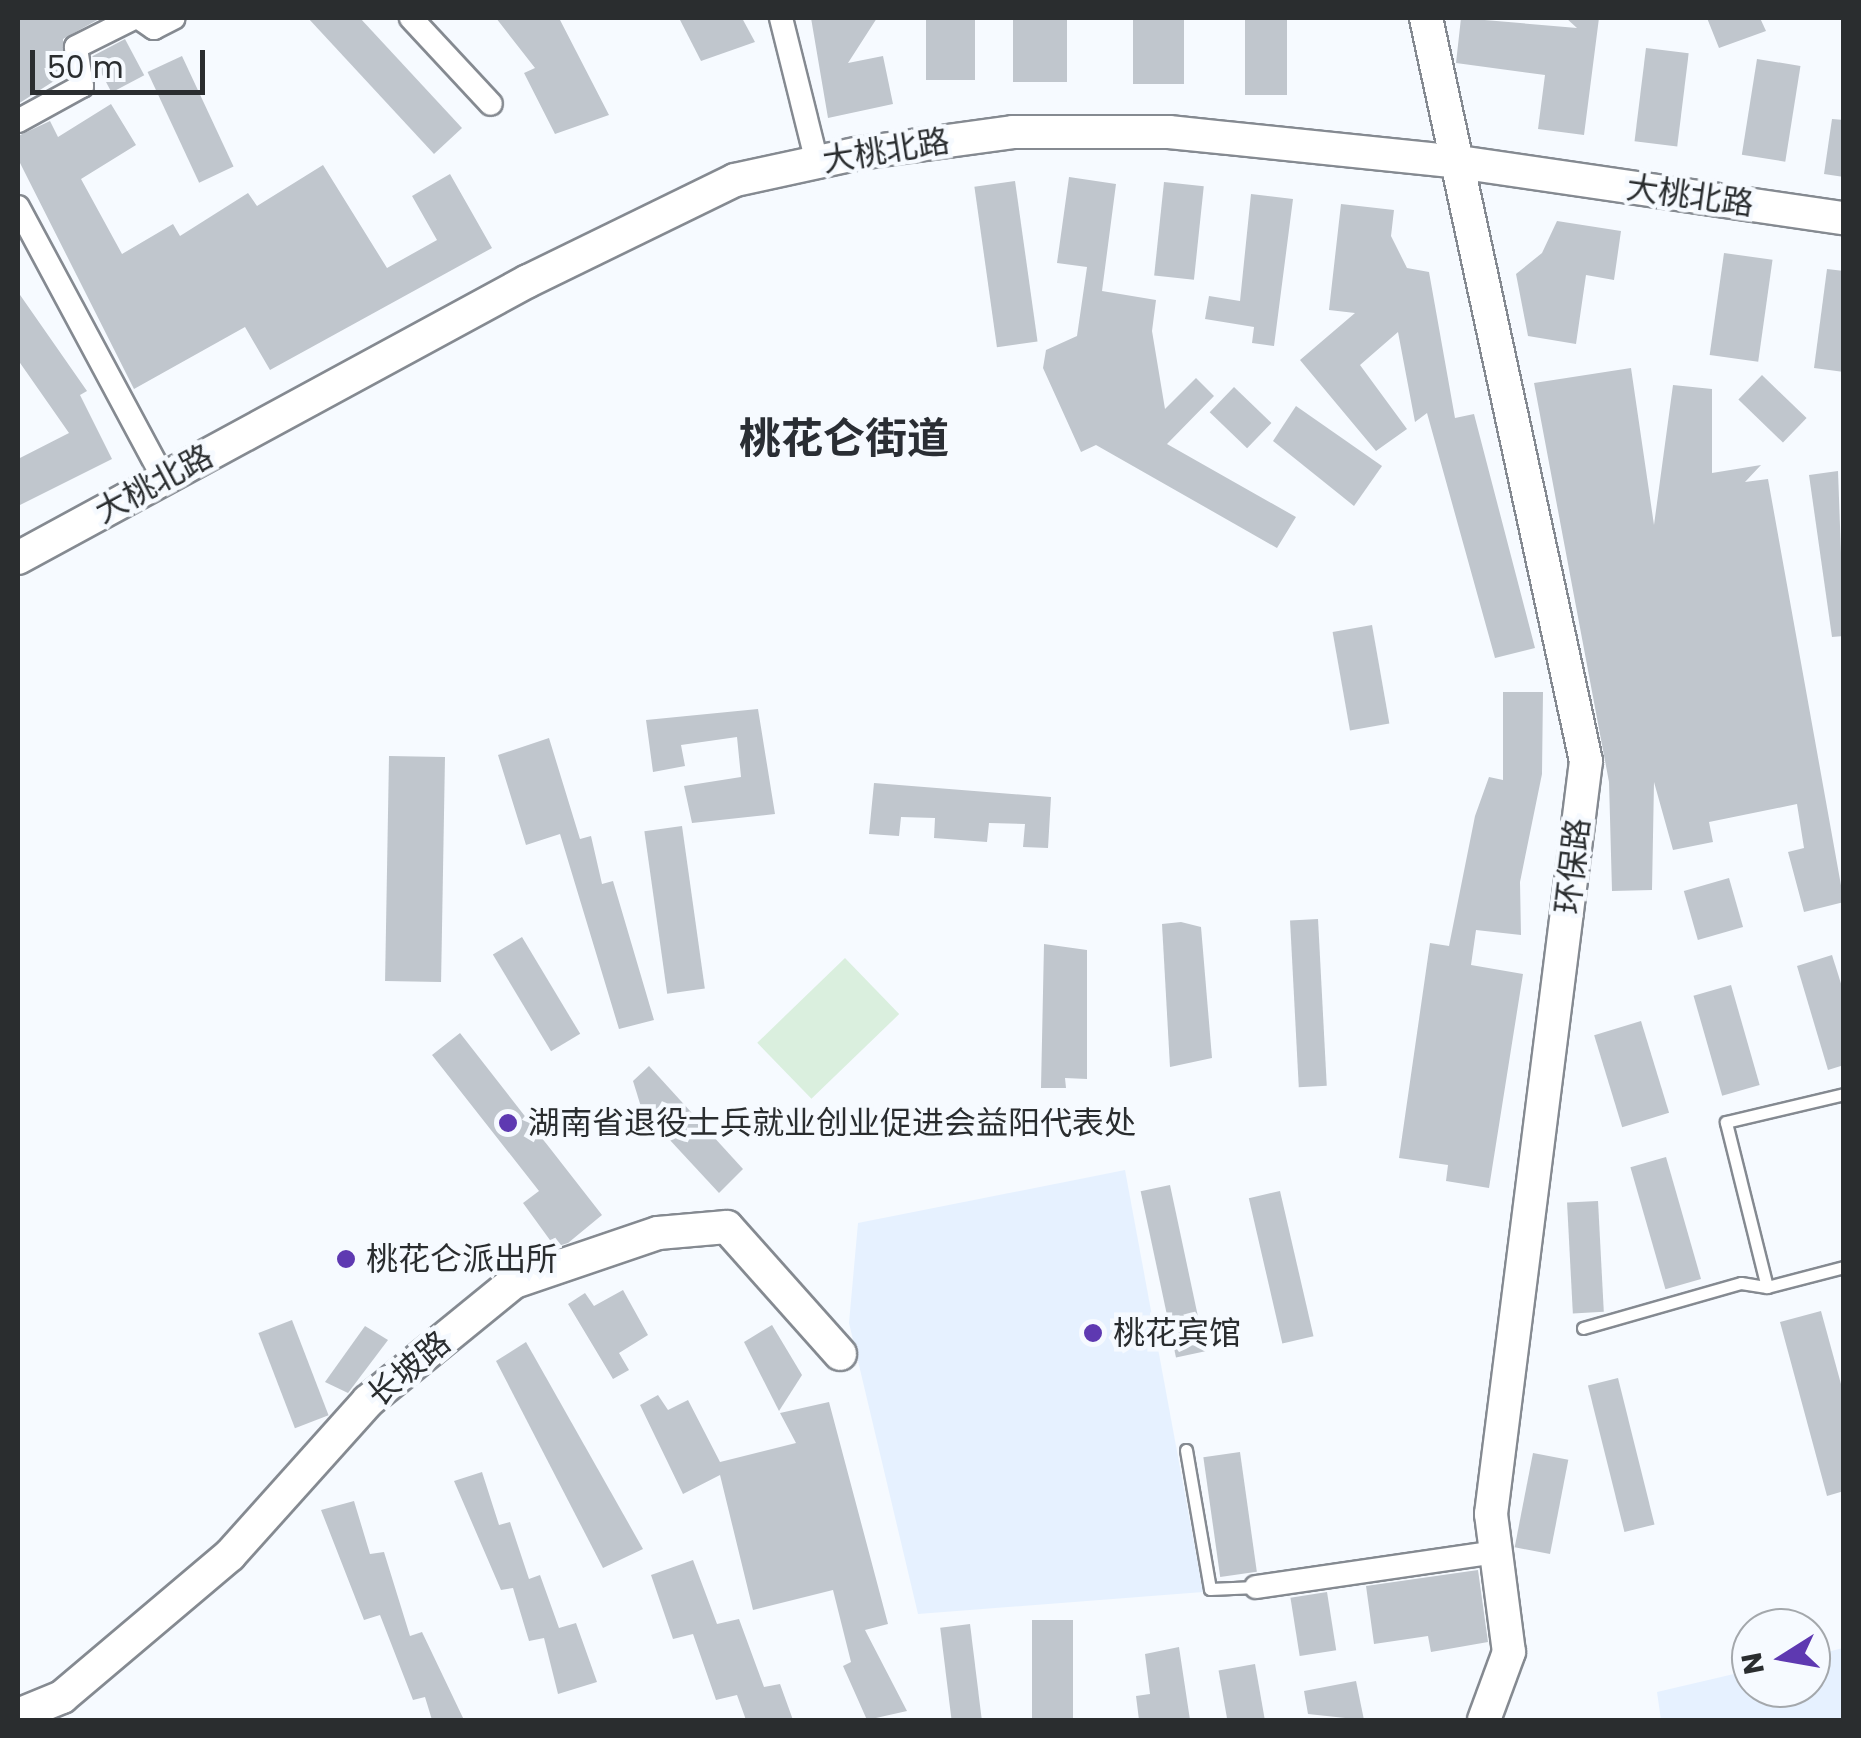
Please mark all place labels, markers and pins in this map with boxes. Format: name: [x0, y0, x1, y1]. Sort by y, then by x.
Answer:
place label: 湖南省退役士兵就业创业促进会益阳代表处: [528, 1104, 1136, 1142]
marker: 湖南省退役士兵就业创业促进会益阳代表处: [497, 1112, 519, 1134]
place label: 桃花仑派出所: [366, 1240, 558, 1278]
marker: 桃花仑派出所: [335, 1248, 357, 1270]
place label: 桃花宾馆: [1113, 1314, 1241, 1352]
marker: 桃花宾馆: [1082, 1322, 1104, 1344]

